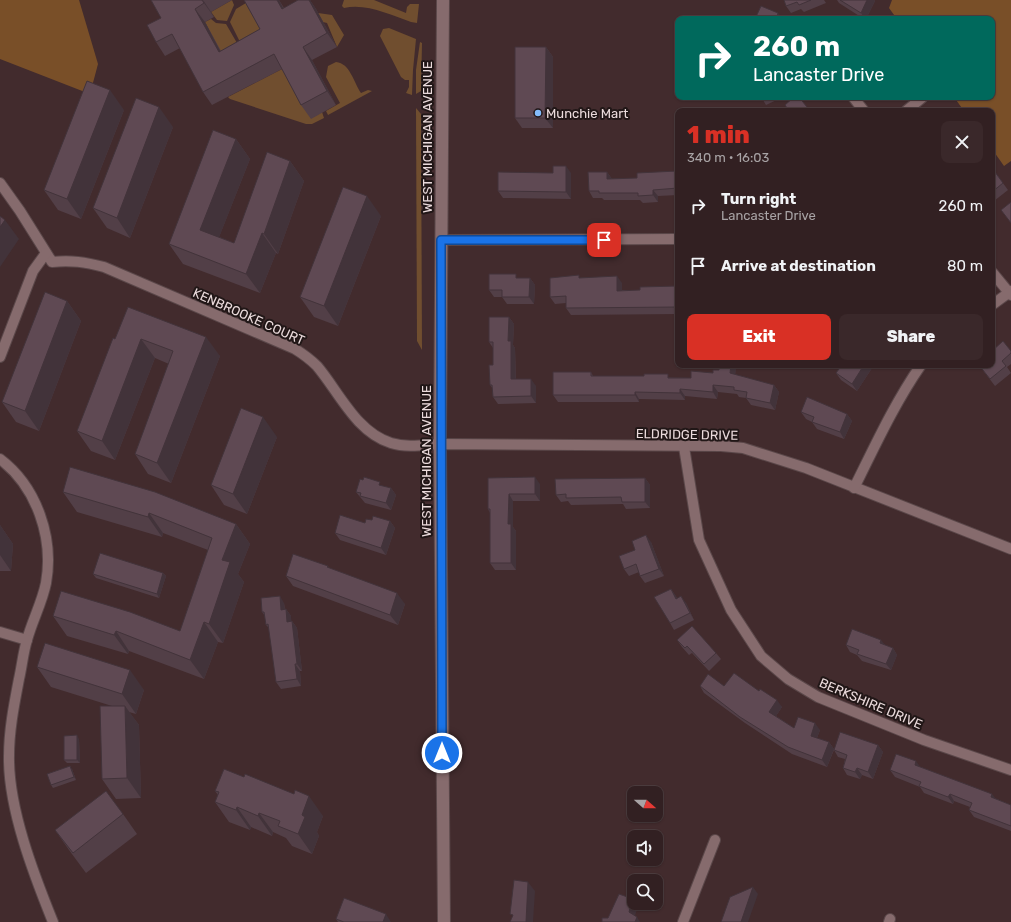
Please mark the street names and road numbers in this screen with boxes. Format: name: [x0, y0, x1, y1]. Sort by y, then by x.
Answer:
street label: WEST MICHIGAN AVENUE: [420, 61, 435, 213]
street label: KENBROOKE COURT: [191, 285, 307, 348]
street label: WEST MICHIGAN AVENUE: [419, 385, 434, 537]
street label: ELDRIDGE DRIVE: [636, 426, 738, 443]
street label: BERKSHIRE DRIVE: [817, 675, 925, 732]

